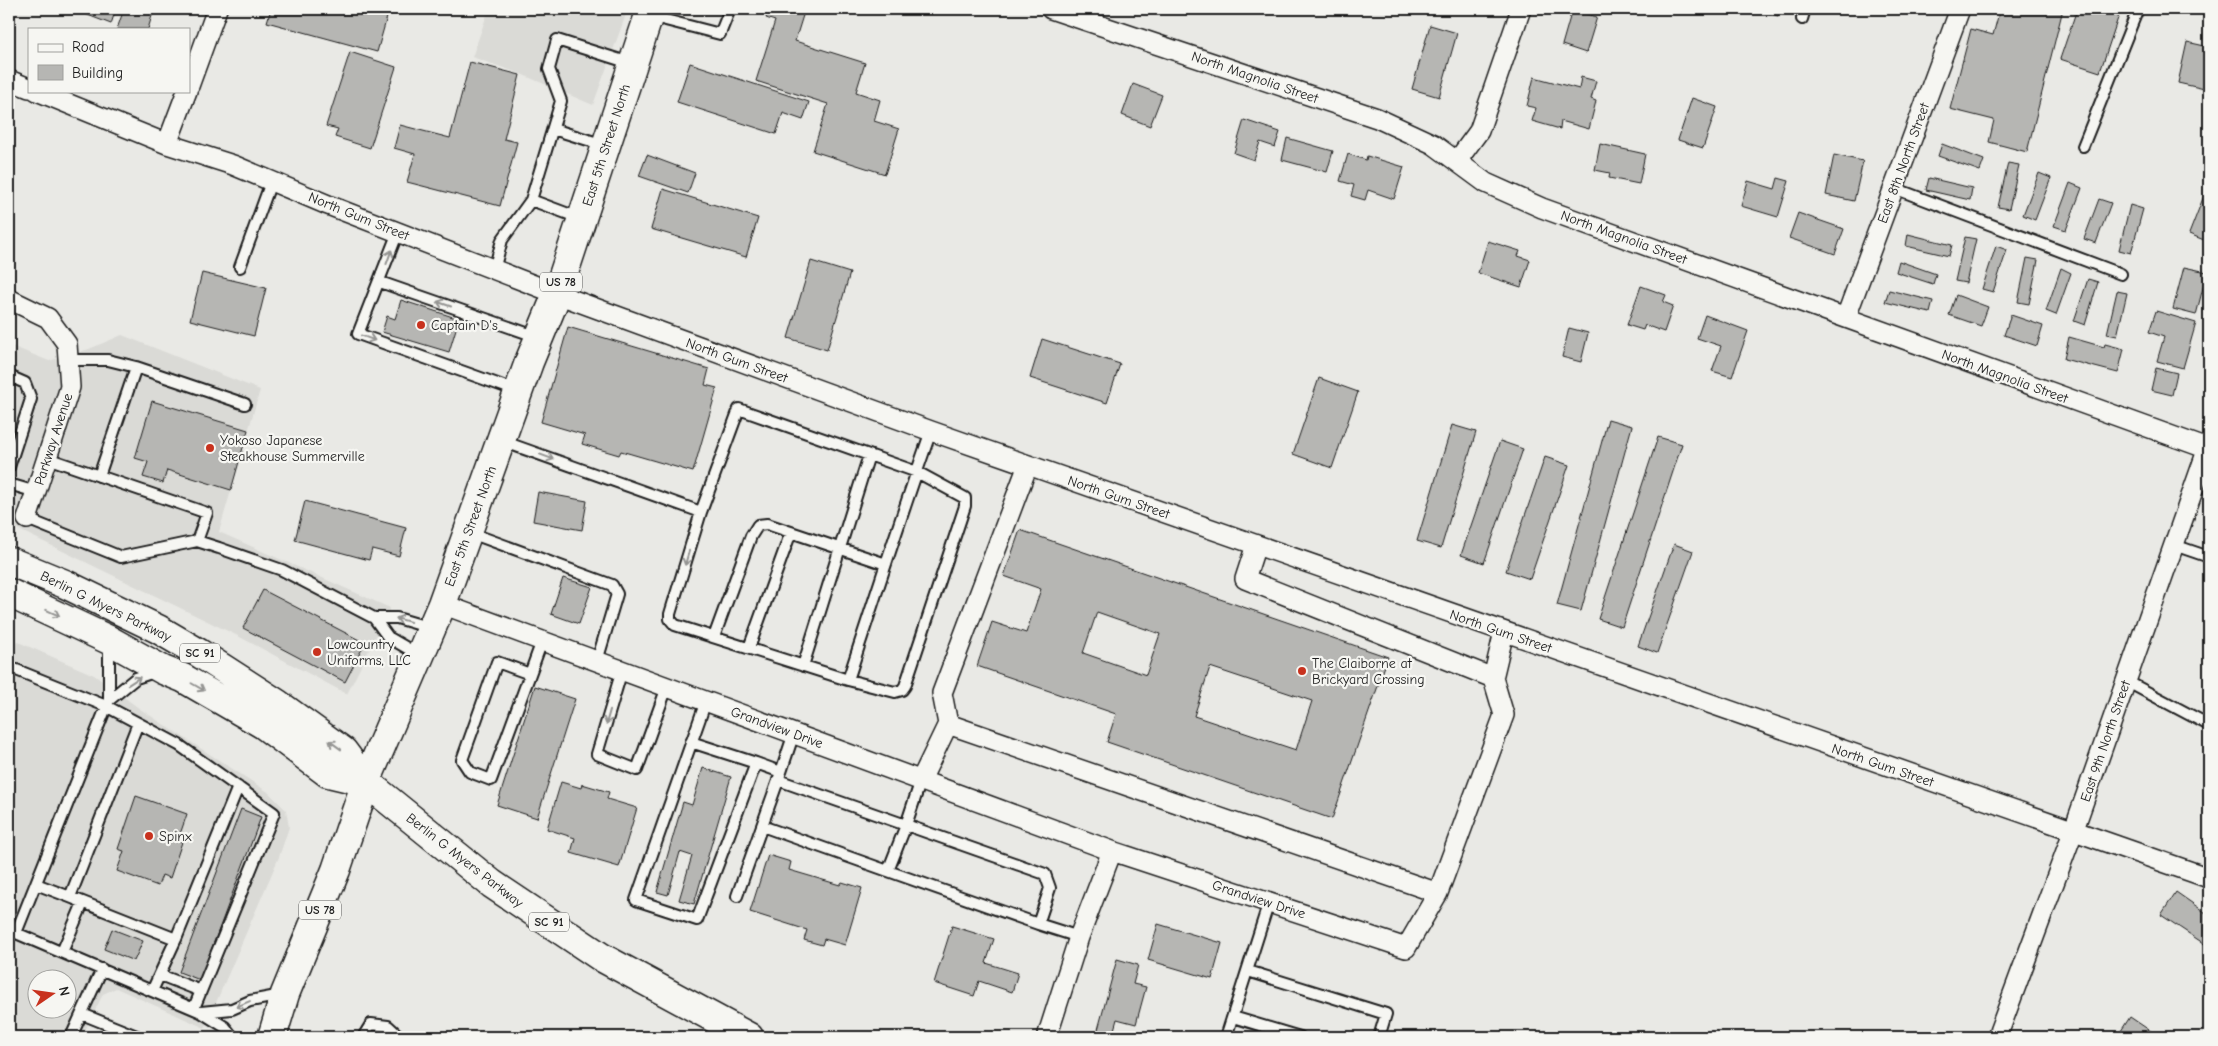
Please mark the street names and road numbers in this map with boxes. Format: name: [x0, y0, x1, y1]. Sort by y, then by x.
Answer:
street label: North Magnolia Street: [1189, 48, 1321, 107]
street label: East 5th Street North: [579, 82, 634, 208]
street label: East 8th North Street: [1874, 100, 1934, 226]
street label: North Gum Street: [306, 189, 412, 245]
street label: North Magnolia Street: [1558, 207, 1690, 269]
road number: US 78: [540, 272, 582, 292]
street label: North Gum Street: [684, 334, 791, 387]
street label: North Magnolia Street: [1939, 346, 2071, 408]
street label: Parkway Avenue: [31, 391, 76, 487]
street label: East 5th Street North: [441, 463, 500, 589]
street label: North Gum Street: [1066, 472, 1173, 523]
street label: Berlin G Myers Parkway: [37, 567, 175, 646]
street label: North Gum Street: [1448, 606, 1555, 657]
road number: SC 91: [180, 644, 220, 662]
street label: East 9th North Street: [2077, 677, 2135, 804]
street label: Grandview Drive: [728, 703, 825, 752]
street label: North Gum Street: [1830, 740, 1937, 791]
street label: Berlin G Myers Parkway: [403, 809, 527, 912]
street label: Grandview Drive: [1210, 876, 1308, 923]
road number: US 78: [299, 900, 341, 920]
road number: SC 91: [529, 912, 569, 932]

